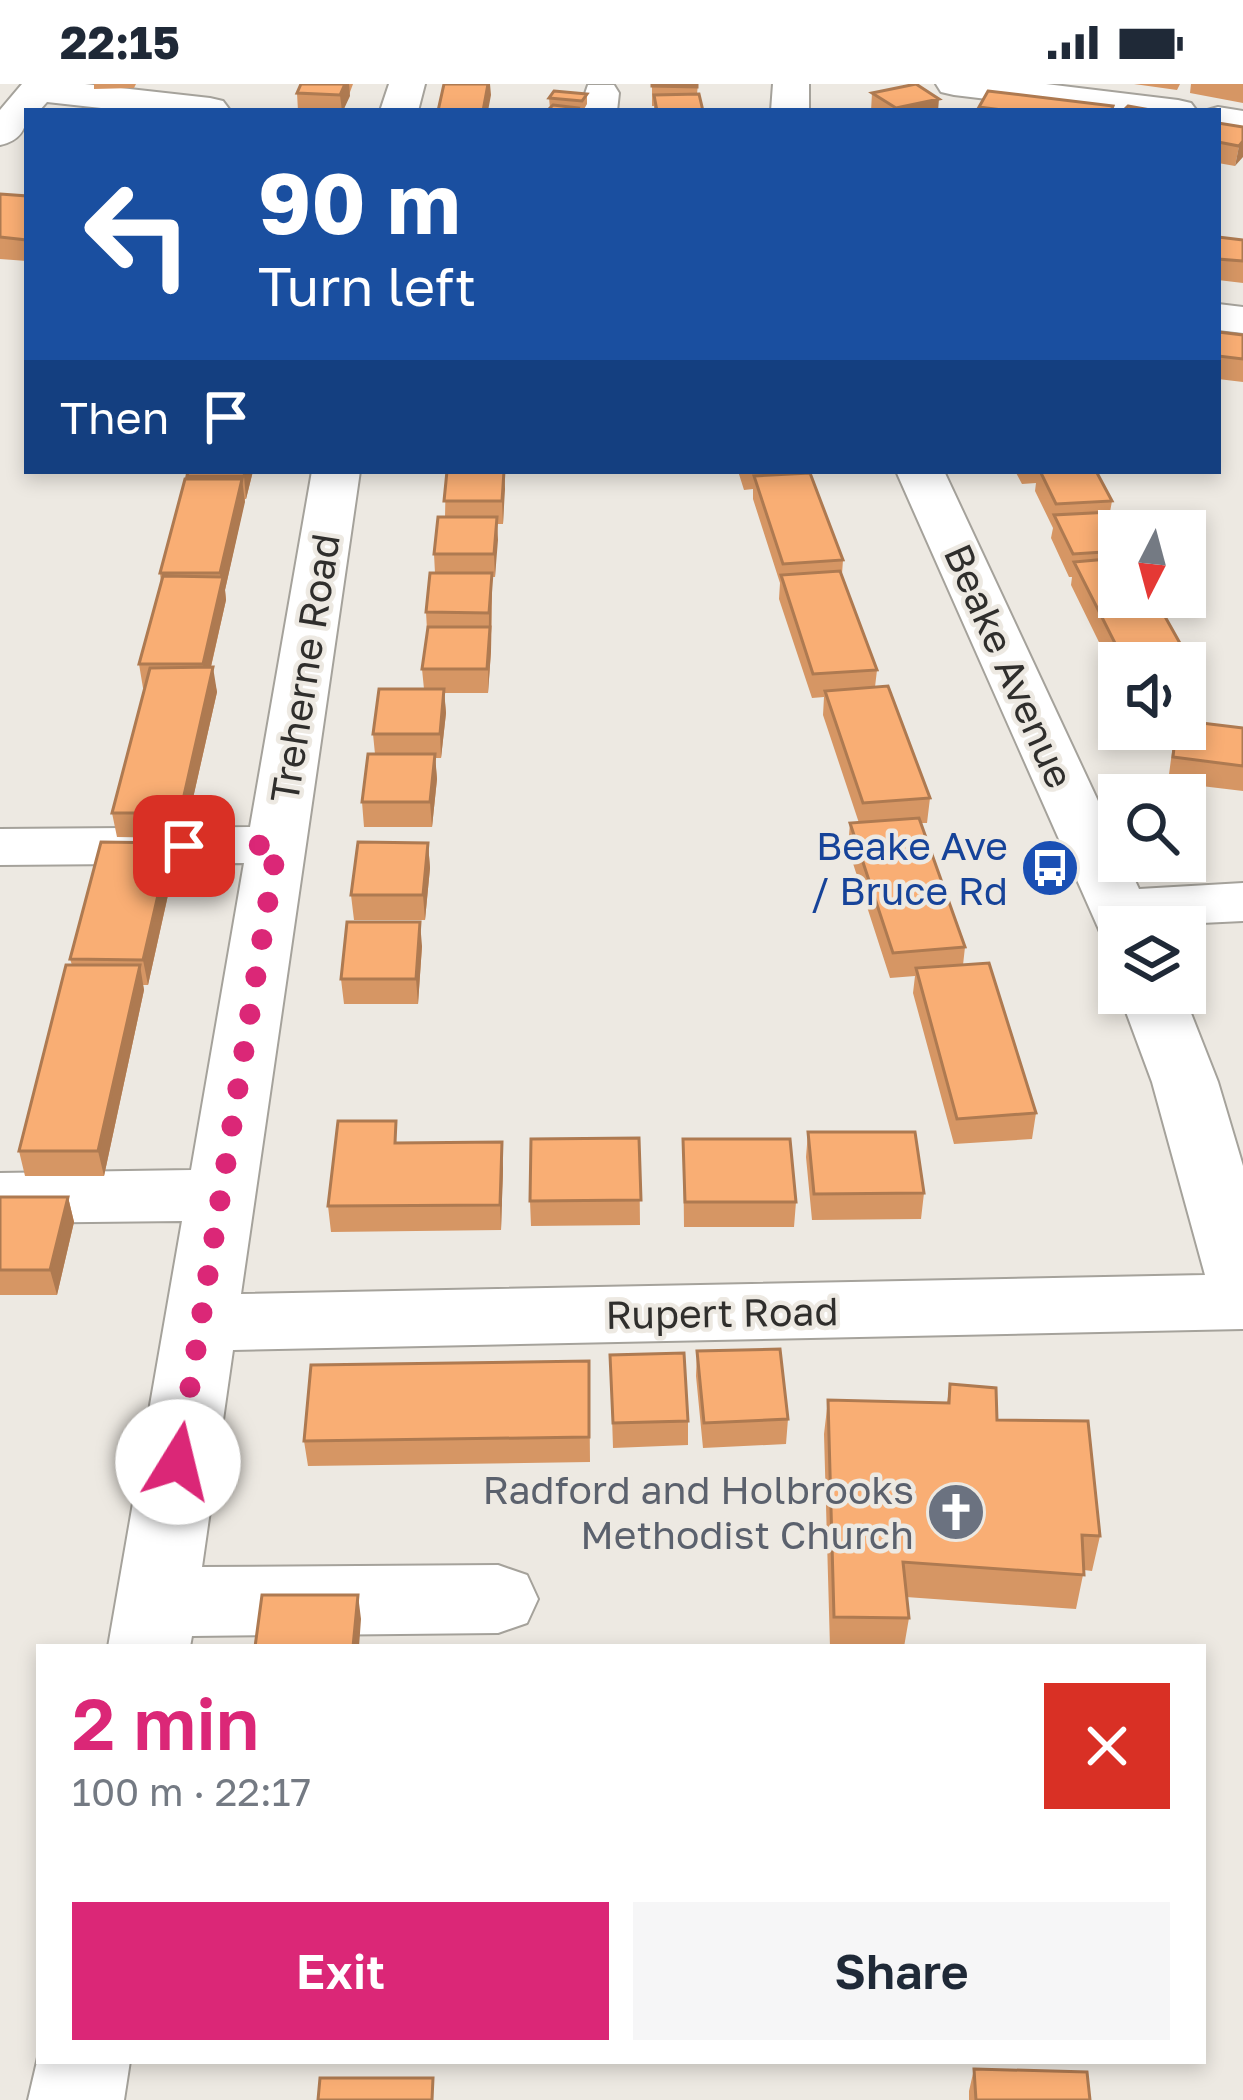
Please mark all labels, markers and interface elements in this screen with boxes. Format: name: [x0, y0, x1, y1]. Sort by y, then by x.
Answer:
text: 22:15: [60, 15, 180, 69]
text: 90 m: [258, 152, 460, 252]
icon: left: [60, 156, 216, 312]
text: Turn left: [258, 253, 476, 318]
icon: arrive: [193, 384, 259, 450]
text: Then: [60, 390, 169, 444]
north arrow: [1098, 510, 1206, 618]
map controls: [1098, 510, 1206, 1014]
street label: Treherne Road: [260, 530, 349, 806]
street label: Beake Avenue: [935, 537, 1084, 795]
button: sound: [1098, 642, 1206, 750]
button: search: [1098, 774, 1206, 882]
pin: [133, 795, 235, 897]
icon: arrive: [151, 813, 217, 879]
place label: Beake Ave / Bruce Rd: [811, 822, 1008, 914]
bus stop icon: Beake Ave / Bruce Rd: [1019, 837, 1081, 899]
button: layers: [1098, 906, 1206, 1014]
street label: Rupert Road: [605, 1287, 839, 1338]
position arrow: [115, 1399, 241, 1525]
place label: Radford and Holbrooks Methodist Church: [482, 1466, 914, 1558]
church icon: Radford and Holbrooks Methodist Church: [925, 1481, 987, 1543]
text: 2 min: [72, 1679, 259, 1766]
button: close: [1044, 1683, 1170, 1809]
text: 100 m · 22:17: [72, 1768, 311, 1815]
button: Exit: [72, 1902, 609, 2040]
button: Share: [633, 1902, 1170, 2040]

